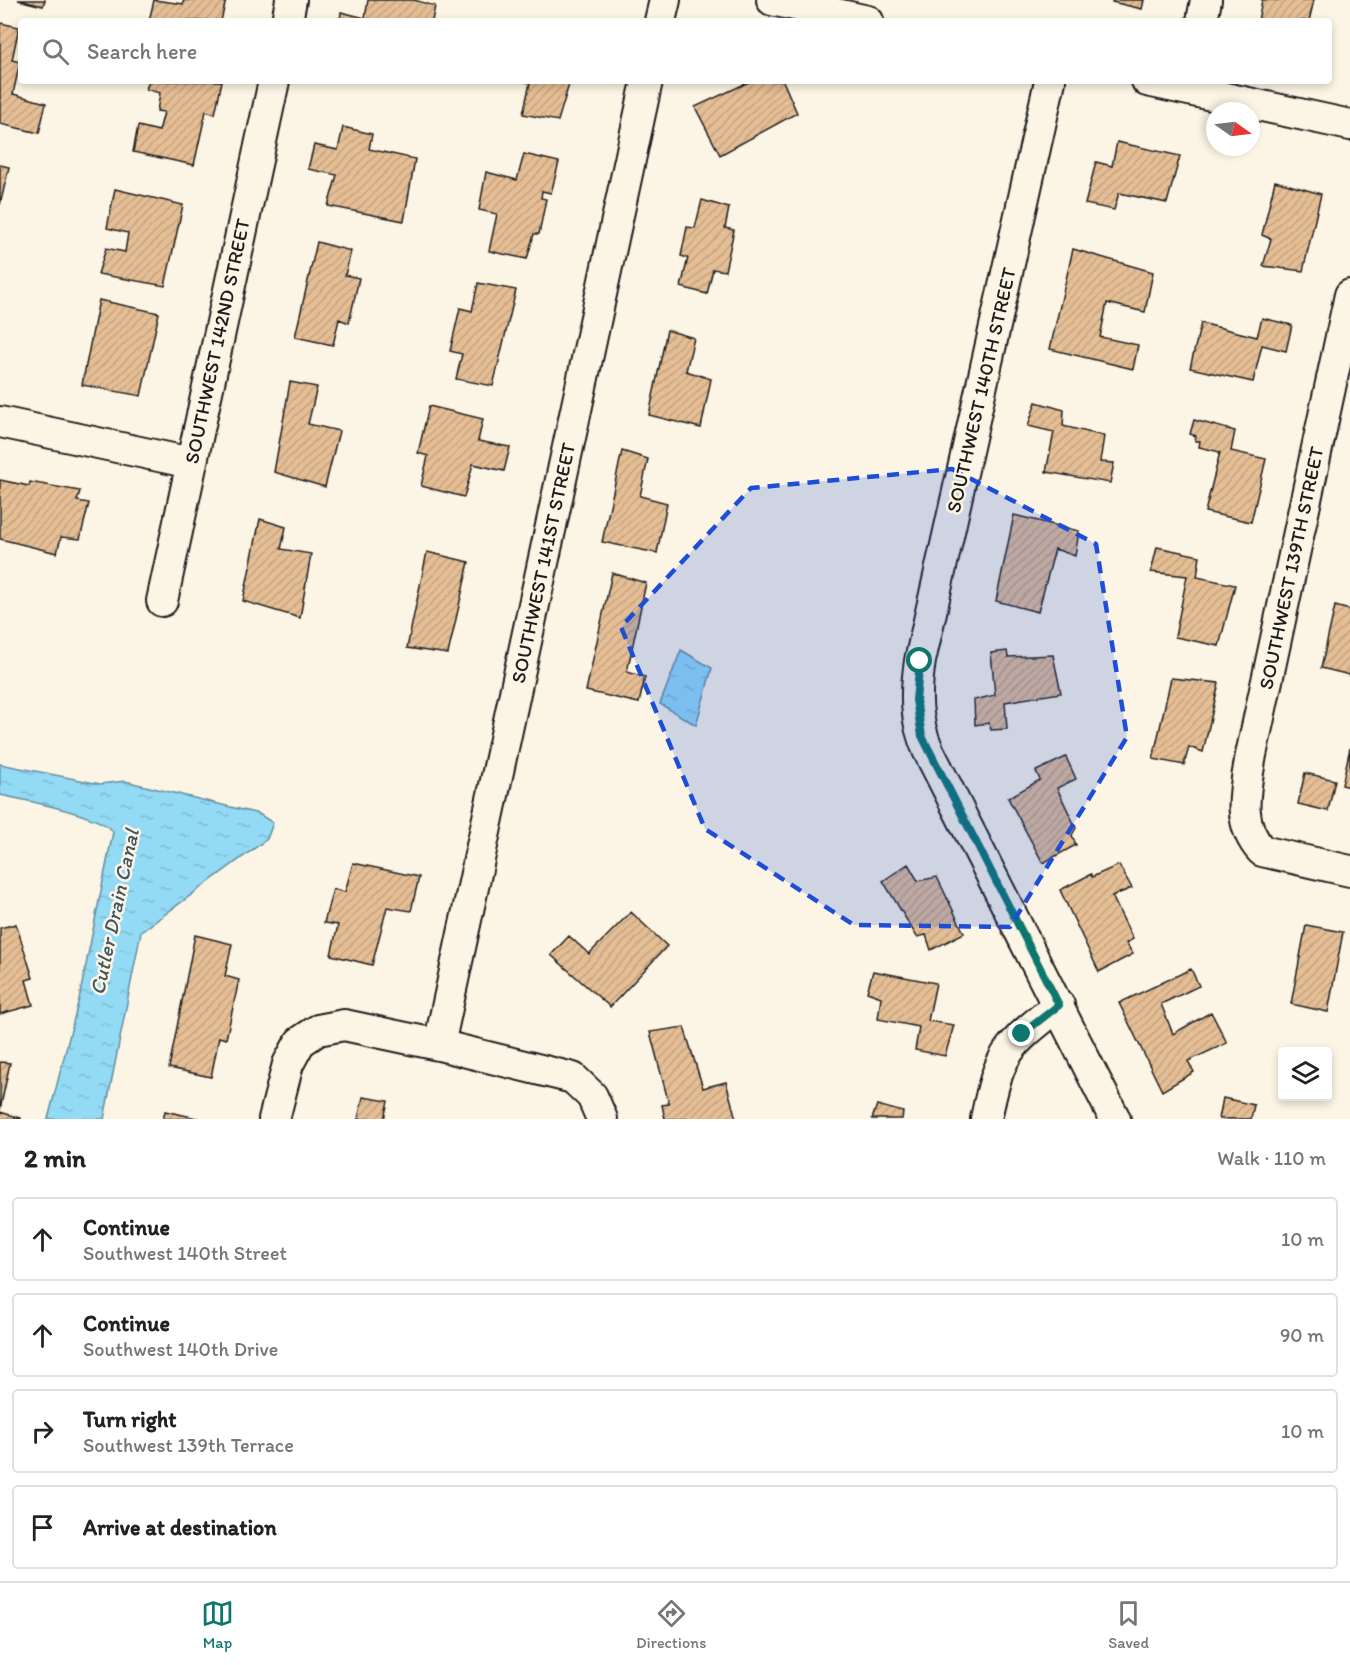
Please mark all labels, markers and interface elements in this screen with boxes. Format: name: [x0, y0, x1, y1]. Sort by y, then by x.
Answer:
search box: [18, 18, 1332, 84]
icon: search: [39, 35, 72, 68]
text: Search here: [87, 38, 197, 65]
north arrow: [1206, 102, 1260, 156]
street label: SOUTHWEST 142ND STREET: [179, 216, 255, 466]
street label: SOUTHWEST 140TH STREET: [941, 265, 1021, 515]
street label: SOUTHWEST 141ST STREET: [506, 441, 580, 685]
street label: SOUTHWEST 139TH STREET: [1254, 444, 1328, 692]
route start: [906, 647, 932, 673]
water label: Cutler Drain Canal: [84, 825, 144, 997]
route end: [1008, 1020, 1034, 1046]
map controls: [1278, 1047, 1332, 1101]
button: layers: [1278, 1047, 1332, 1101]
text: 2 min: [24, 1142, 86, 1174]
text: Walk · 110 m: [1217, 1146, 1326, 1170]
text: Continue: [83, 1214, 170, 1241]
icon: ahead: [26, 1223, 59, 1256]
text: 10 m: [1281, 1227, 1324, 1251]
text: Southwest 140th Street: [83, 1241, 287, 1265]
text: Continue: [83, 1310, 170, 1337]
icon: ahead: [26, 1319, 59, 1352]
text: 90 m: [1280, 1323, 1324, 1347]
text: Southwest 140th Drive: [83, 1337, 278, 1361]
text: Turn right: [83, 1406, 177, 1433]
icon: right: [26, 1415, 59, 1448]
text: 10 m: [1281, 1419, 1324, 1443]
text: Southwest 139th Terrace: [83, 1433, 294, 1457]
icon: arrive: [26, 1511, 59, 1544]
text: Arrive at destination: [83, 1514, 277, 1541]
tab: Map: [201, 1597, 234, 1652]
tab: Directions: [636, 1597, 706, 1652]
tab: Saved: [1108, 1597, 1149, 1652]

